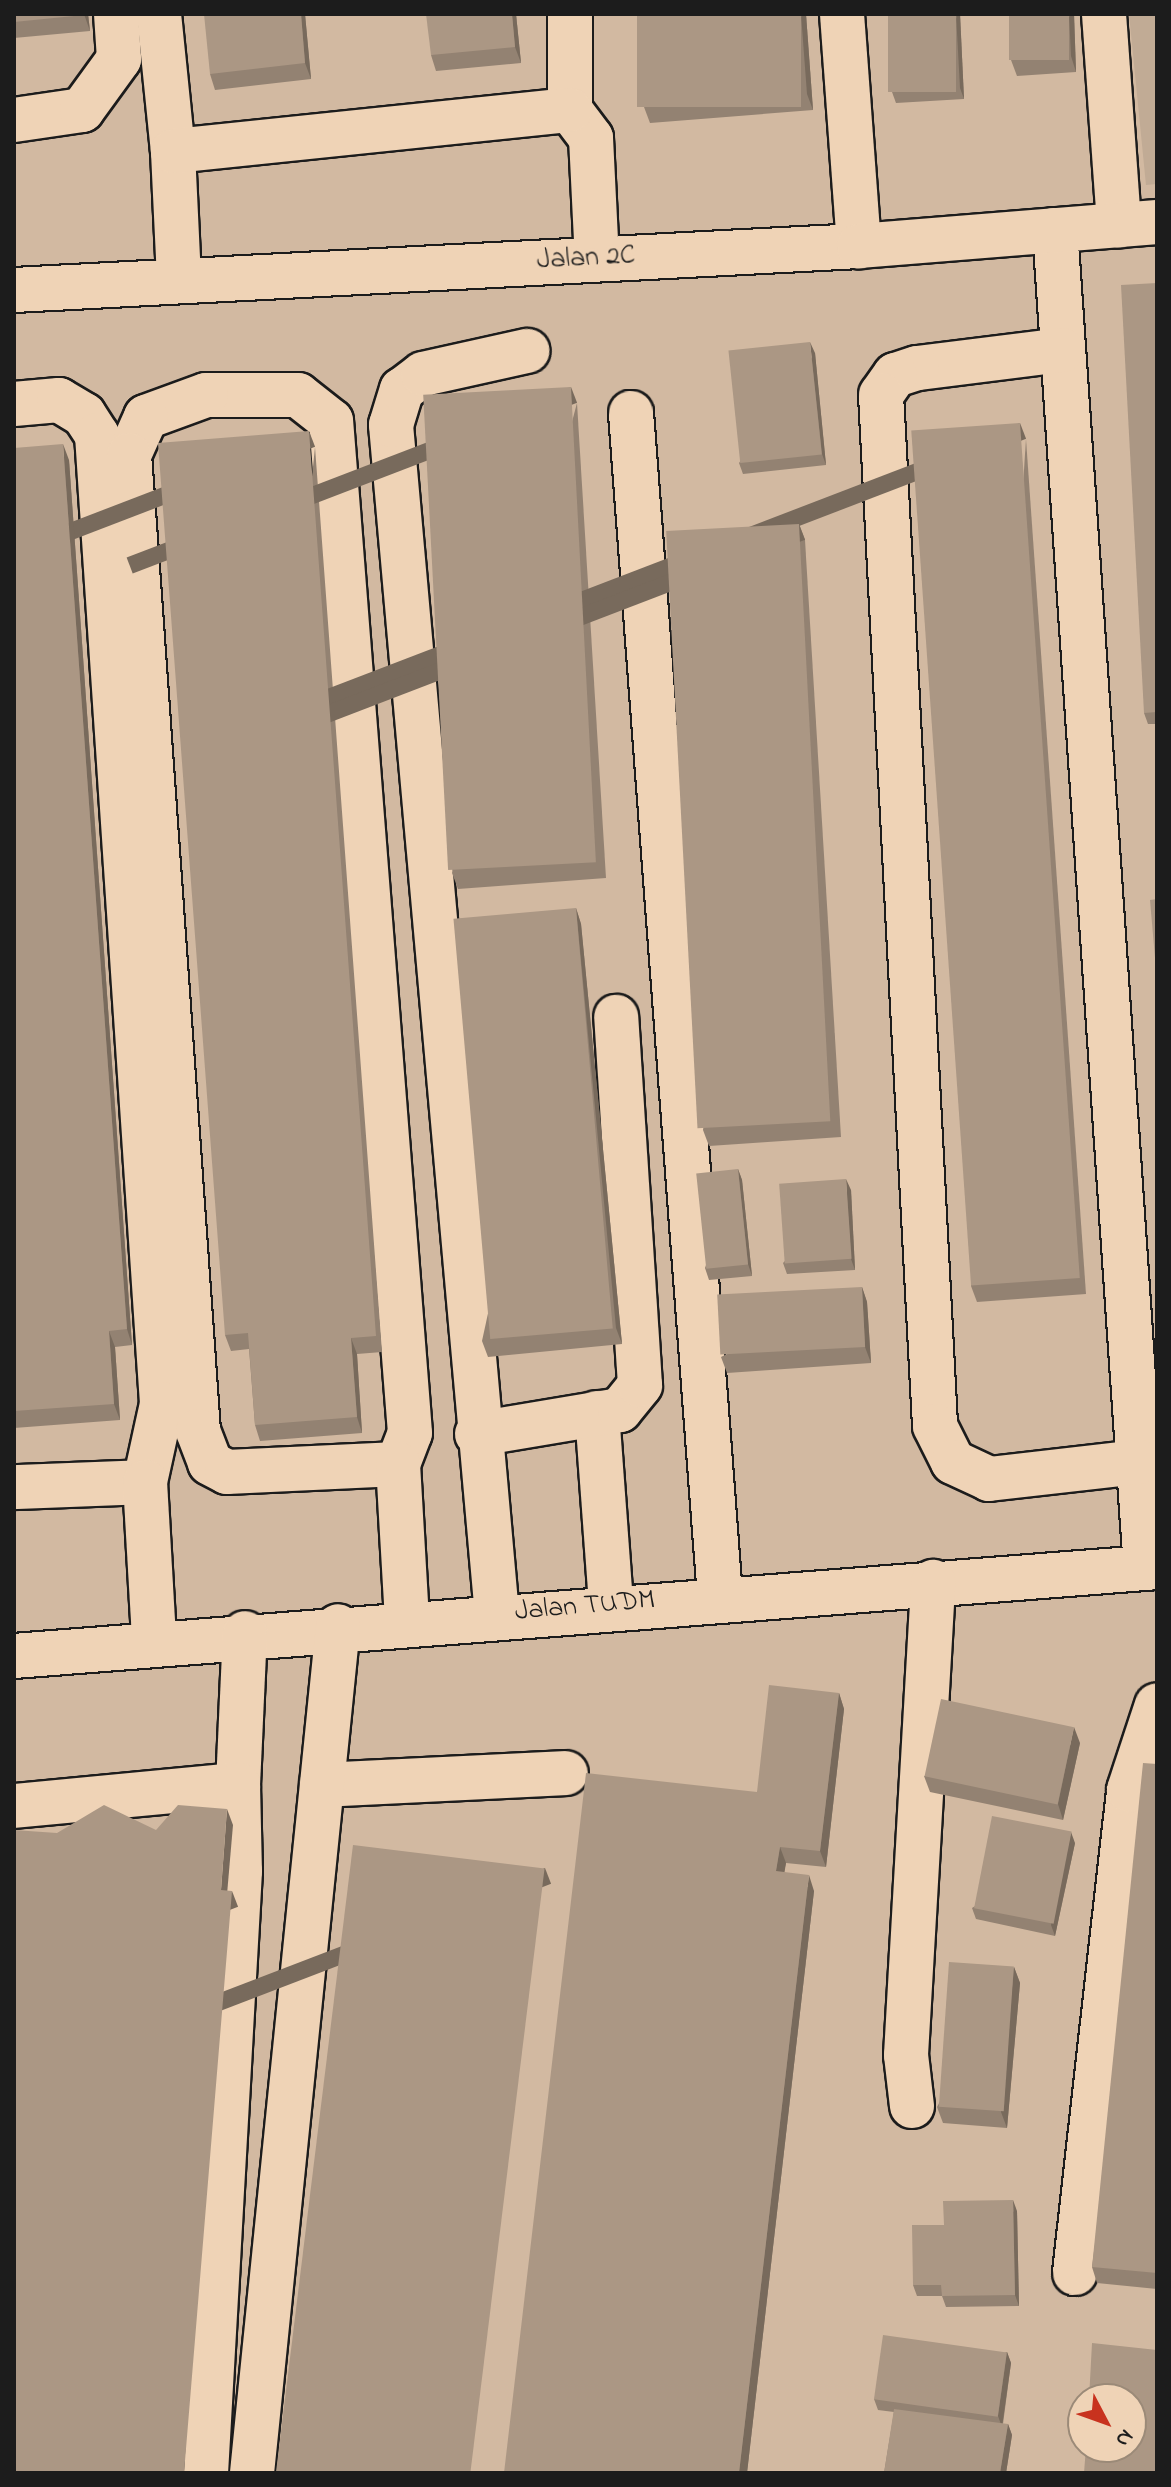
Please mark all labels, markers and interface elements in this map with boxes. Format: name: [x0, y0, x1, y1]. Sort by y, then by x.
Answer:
street label: Jalan 2C: [536, 240, 636, 278]
street label: Jalan TUDM: [513, 1584, 657, 1630]
north arrow: [1067, 2383, 1147, 2463]
text: N: [1107, 2421, 1141, 2454]

